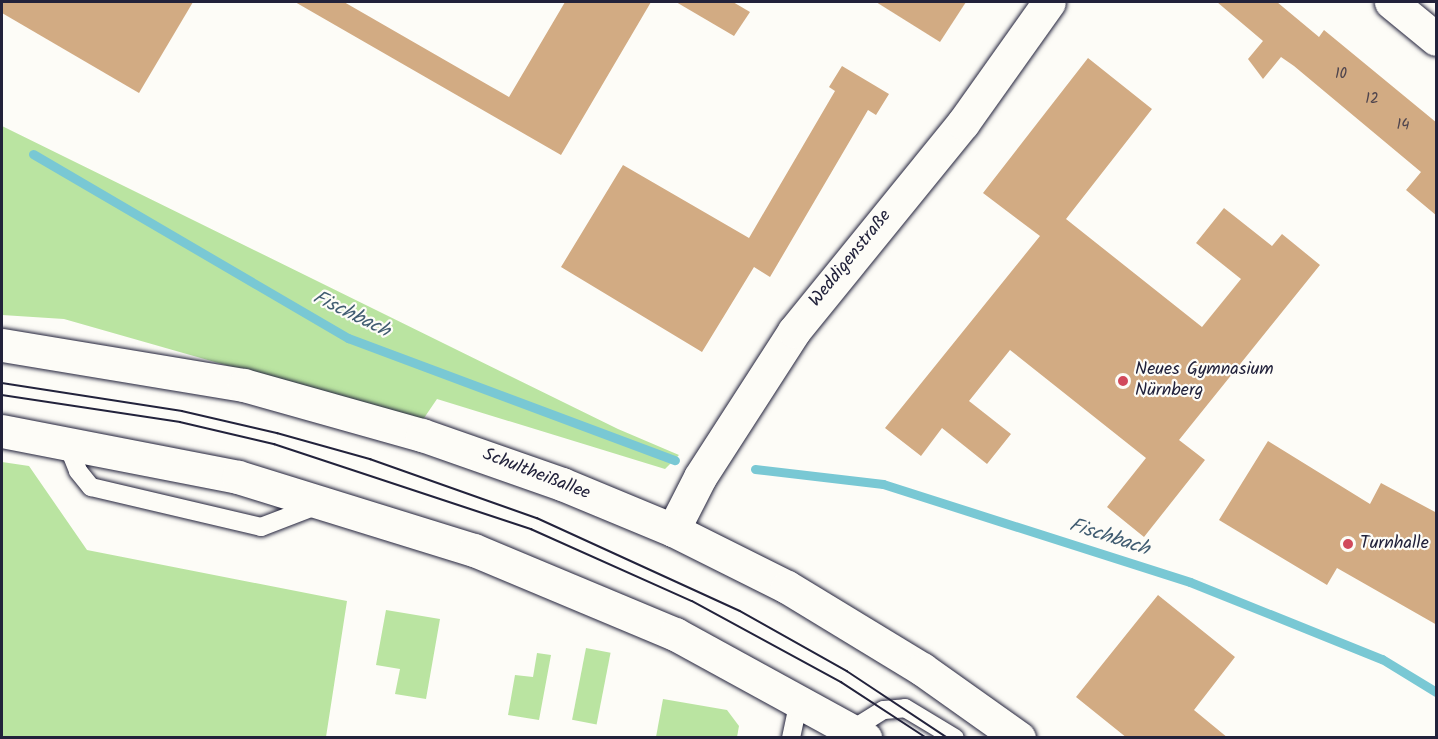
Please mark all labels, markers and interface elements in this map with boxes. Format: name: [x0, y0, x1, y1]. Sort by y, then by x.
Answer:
house number: 10: [1335, 66, 1347, 84]
house number: 12: [1365, 91, 1379, 109]
house number: 14: [1397, 117, 1409, 135]
street label: Weddigenstraße: [805, 206, 897, 312]
water label: Fischbach: [309, 286, 393, 344]
place label: Neues Gymnasium Nürnberg: [1135, 360, 1274, 403]
marker: Neues Gymnasium Nürnberg: [1116, 374, 1130, 388]
street label: Schultheißallee: [479, 445, 593, 505]
water label: Fischbach: [1066, 514, 1152, 562]
place label: Turnhalle: [1360, 533, 1429, 555]
marker: Turnhalle: [1341, 537, 1355, 551]

